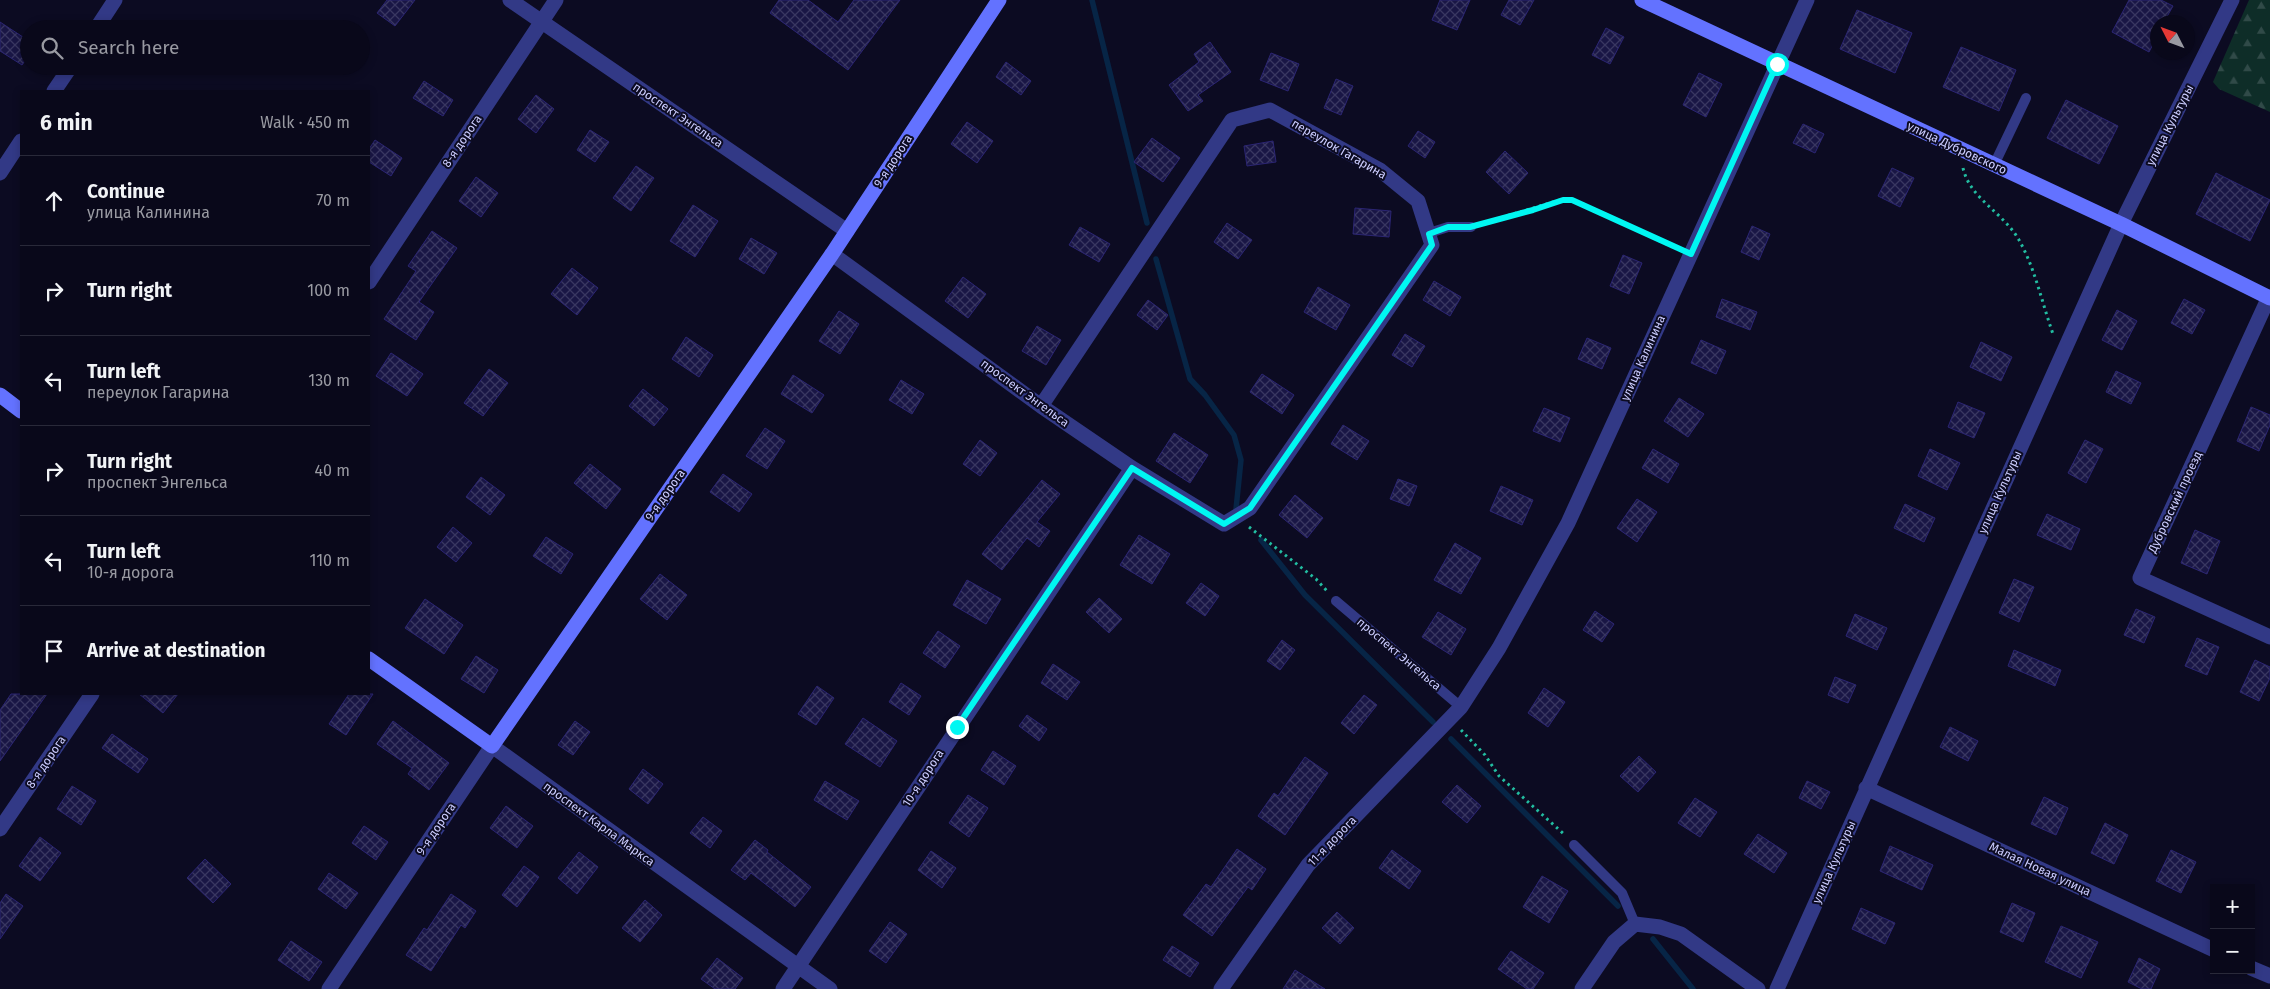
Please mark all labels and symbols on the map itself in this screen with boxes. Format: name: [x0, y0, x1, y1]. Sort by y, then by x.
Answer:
north arrow: [2150, 15, 2195, 60]
route start: [1766, 53, 1789, 76]
street label: проспект Энгельса: [630, 80, 726, 150]
street label: улица Культуры: [2143, 82, 2197, 168]
street label: 8-я дорога: [439, 112, 485, 170]
street label: переулок Гагарина: [1289, 116, 1389, 182]
street label: улица Дубровского: [1905, 119, 2009, 177]
street label: 9-я дорога: [871, 132, 915, 190]
street label: улица Калинина: [1618, 313, 1668, 403]
street label: проспект Энгельса: [978, 356, 1072, 430]
street label: улица Культуры: [1975, 448, 2025, 536]
street label: Дубровский проезд: [2145, 449, 2205, 556]
street label: 9-я дорога: [642, 467, 688, 523]
street label: проспект Энгельса: [1354, 615, 1444, 693]
route end: [946, 716, 969, 739]
street label: 8-я дорога: [23, 733, 69, 791]
street label: 10-я дорога: [899, 747, 947, 809]
street label: проспект Карла Маркса: [541, 779, 657, 869]
street label: 9-я дорога: [413, 800, 459, 858]
street label: 11-я дорога: [1305, 813, 1359, 869]
street label: улица Культуры: [1809, 818, 1859, 906]
street label: Малая Новая улица: [1987, 839, 2093, 899]

